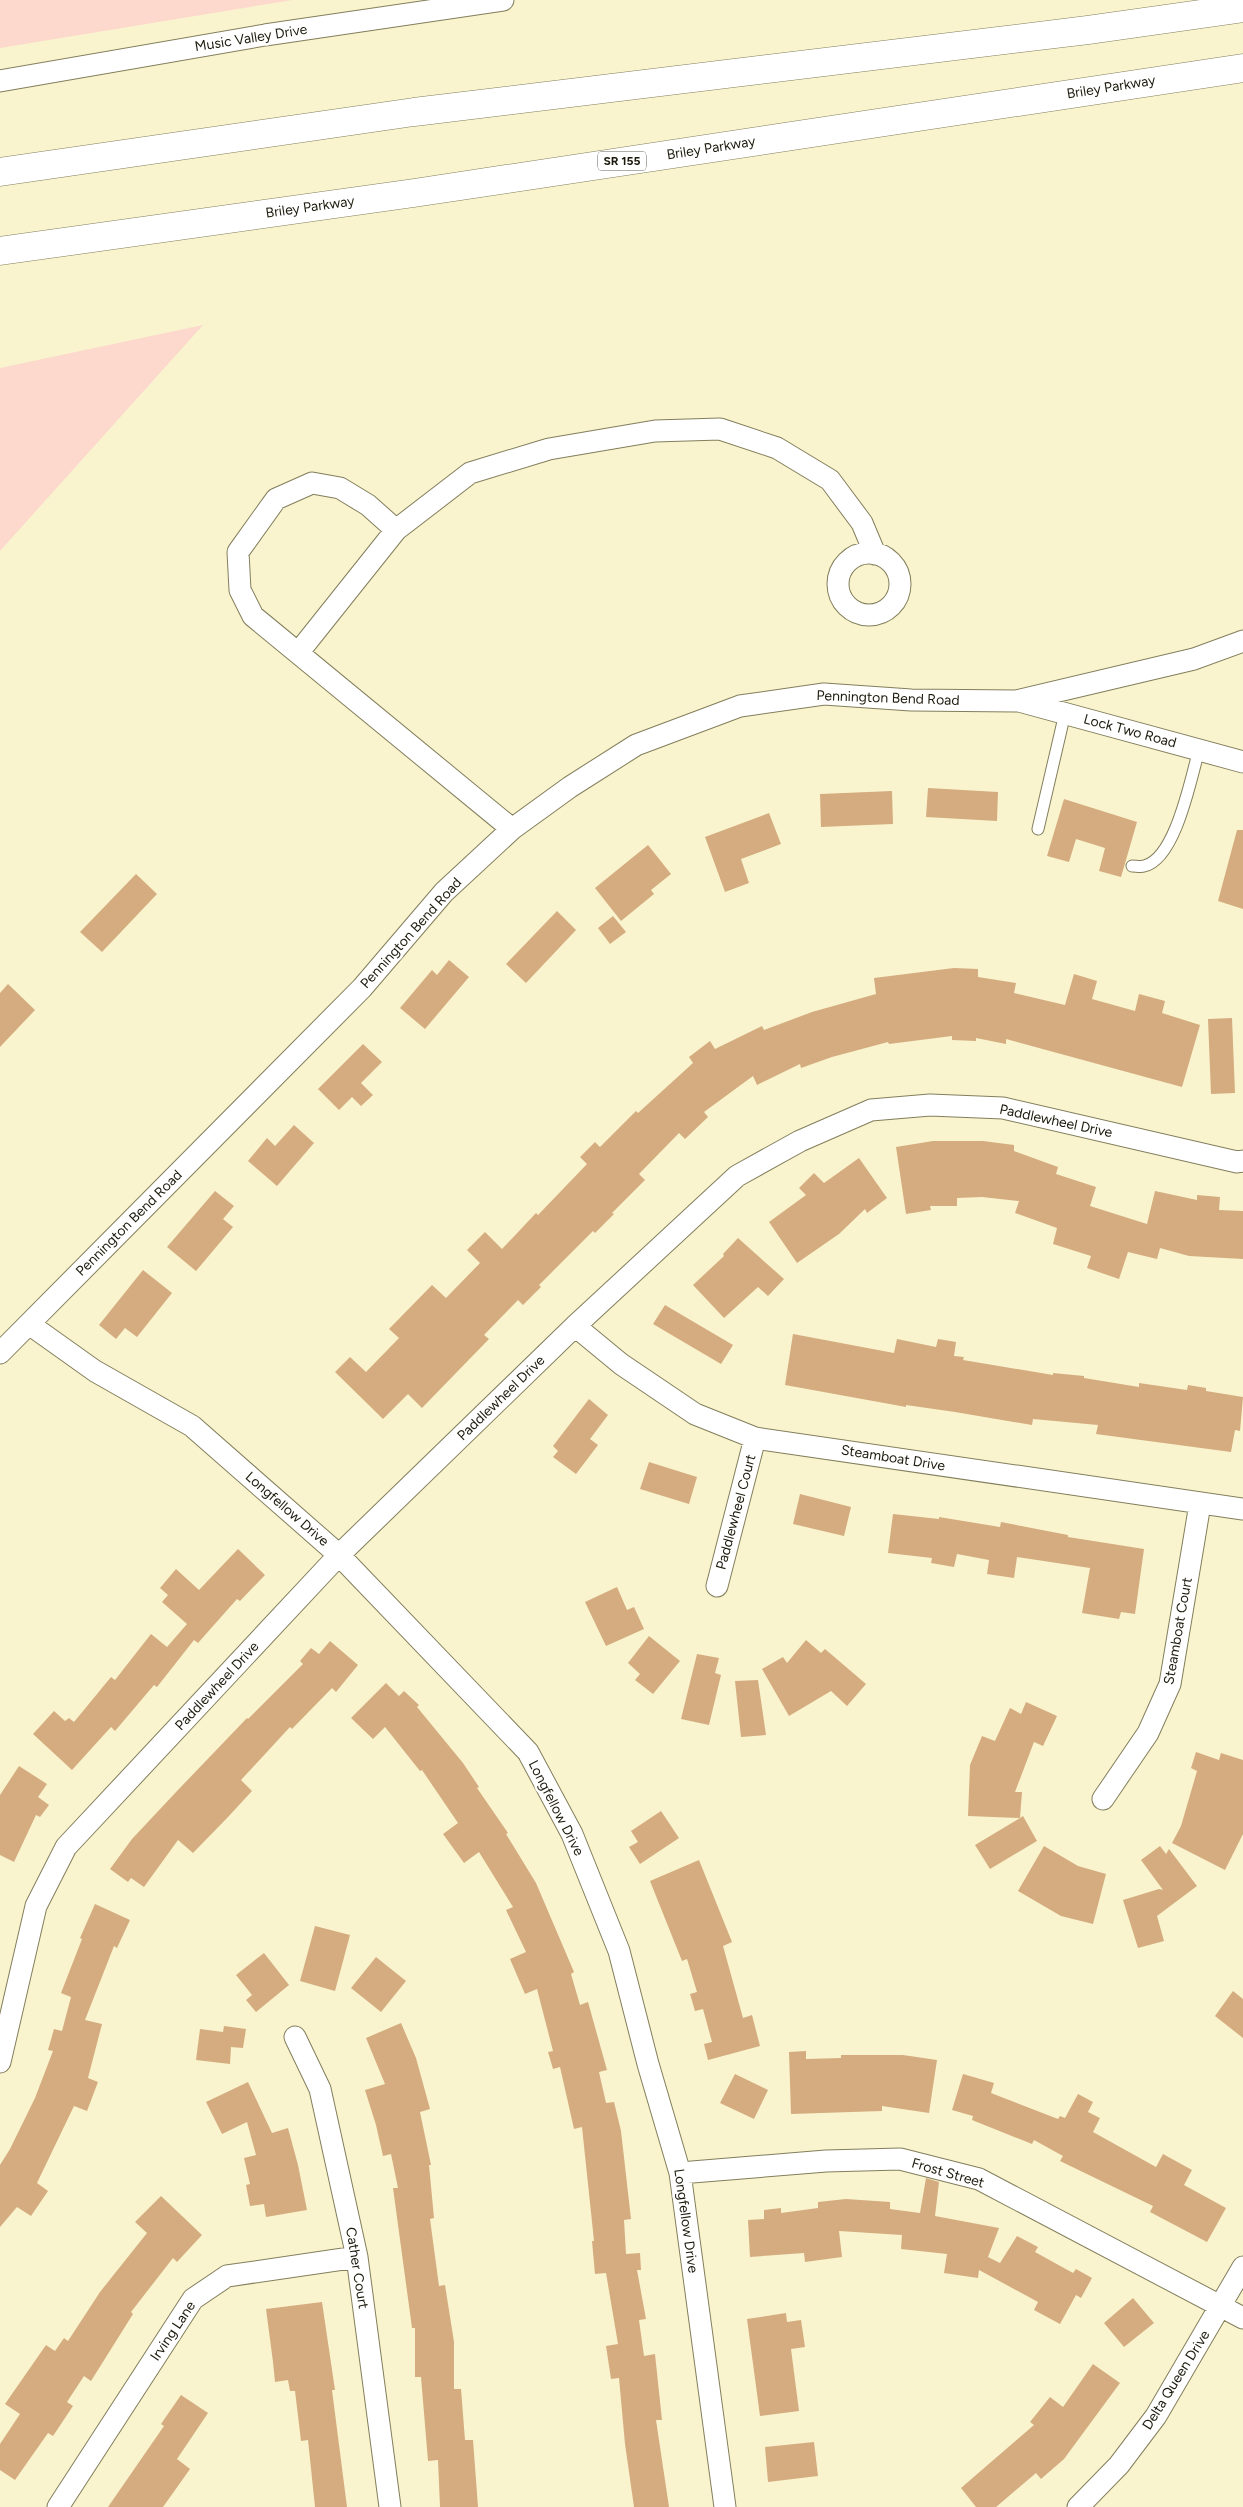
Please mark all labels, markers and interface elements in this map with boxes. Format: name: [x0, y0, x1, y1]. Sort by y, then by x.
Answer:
street label: Music Valley Drive: [194, 21, 309, 55]
street label: Briley Parkway: [1065, 71, 1157, 102]
street label: Briley Parkway: [665, 132, 757, 163]
road number: SR 155: [598, 152, 646, 170]
street label: Briley Parkway: [264, 192, 356, 222]
street label: Pennington Bend Road: [816, 687, 960, 709]
street label: Lock Two Road: [1082, 710, 1178, 752]
street label: Pennington Bend Road: [357, 874, 465, 992]
street label: Paddlewheel Drive: [998, 1101, 1114, 1141]
street label: Pennington Bend Road: [72, 1166, 186, 1280]
street label: Paddlewheel Drive: [454, 1352, 549, 1444]
street label: Steamboat Drive: [840, 1441, 947, 1475]
street label: Paddlewheel Court: [712, 1452, 760, 1572]
street label: Longfellow Drive: [242, 1468, 333, 1550]
street label: Steamboat Court: [1160, 1576, 1196, 1686]
street label: Paddlewheel Drive: [172, 1638, 263, 1734]
street label: Longfellow Drive: [525, 1757, 588, 1859]
street label: Frost Street: [910, 2155, 986, 2191]
street label: Longfellow Drive: [670, 2168, 702, 2275]
street label: Cather Court: [342, 2226, 372, 2310]
street label: Irving Lane: [147, 2298, 199, 2364]
street label: Delta Queen Drive: [1139, 2327, 1214, 2433]

